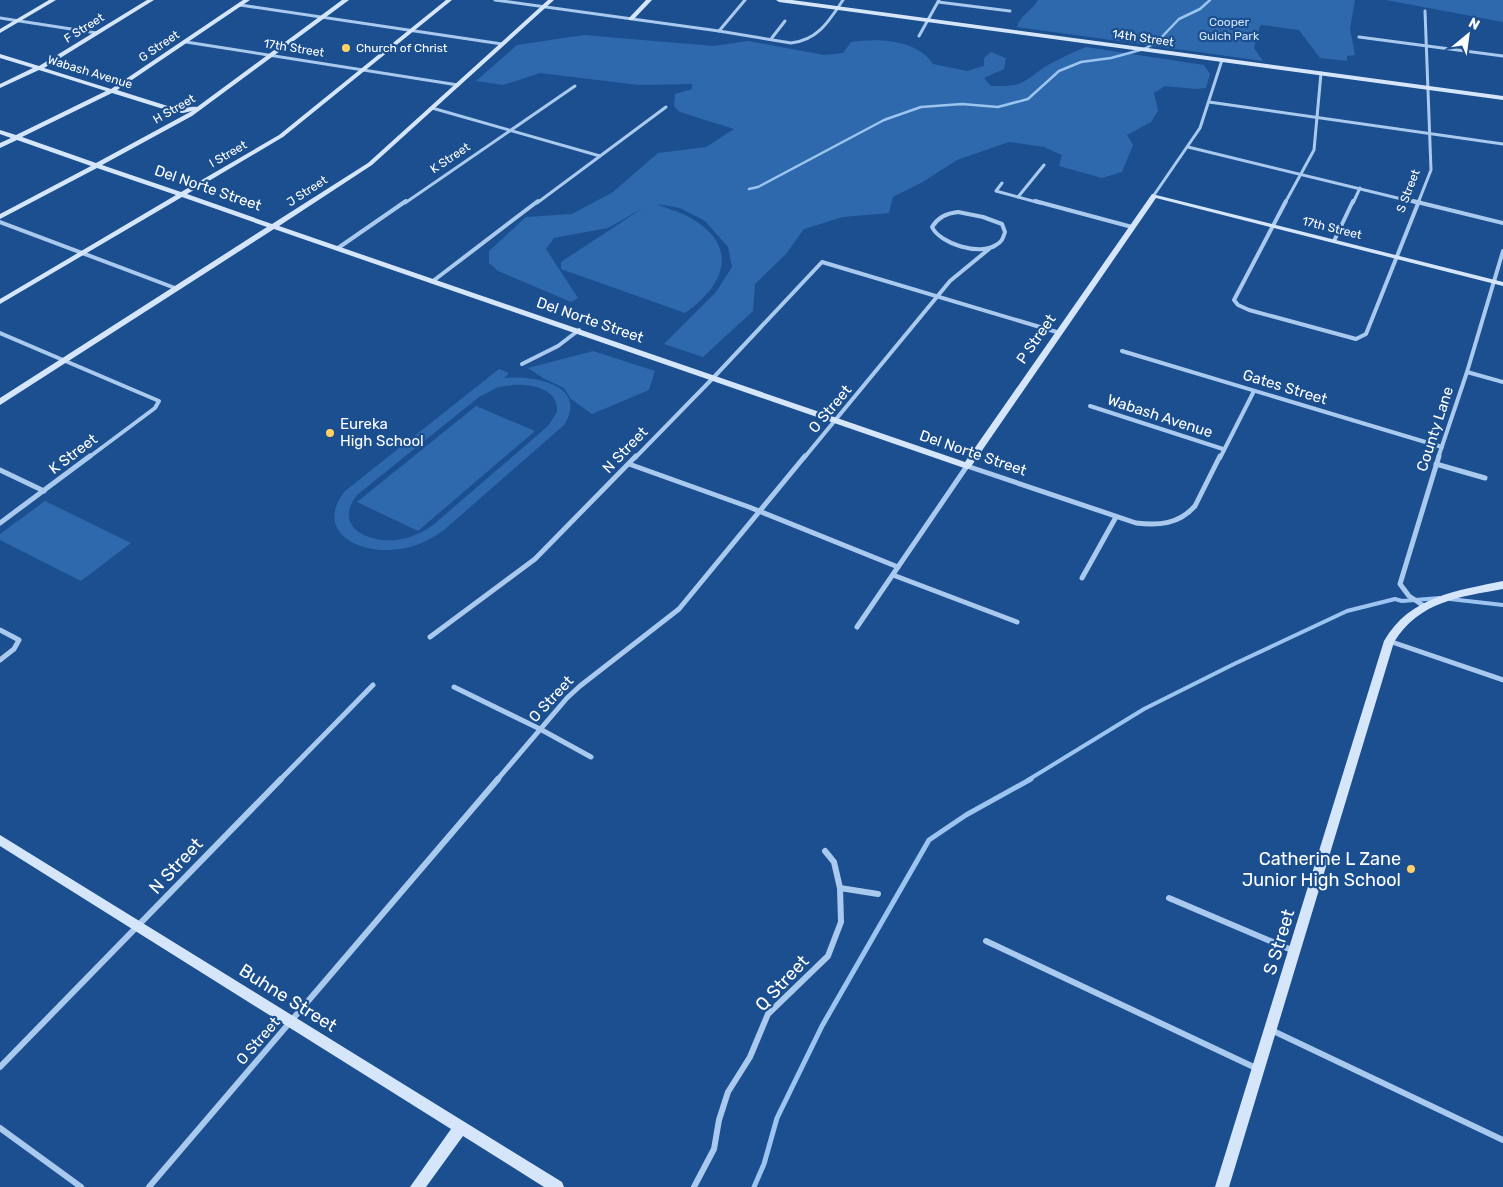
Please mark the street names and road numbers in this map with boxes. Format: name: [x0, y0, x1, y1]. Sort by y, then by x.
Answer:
street label: F Street: [61, 10, 107, 46]
street label: G Street: [136, 27, 182, 65]
street label: 14th Street: [1111, 27, 1175, 49]
street label: 17th Street: [263, 36, 325, 60]
street label: Wabash Avenue: [46, 52, 134, 92]
street label: H Street: [150, 91, 198, 127]
street label: I Street: [207, 138, 249, 170]
street label: K Street: [428, 140, 473, 176]
street label: Del Norte Street: [152, 161, 264, 215]
street label: S Street: [1393, 167, 1423, 215]
street label: J Street: [284, 173, 330, 209]
street label: 17th Street: [1301, 214, 1364, 242]
street label: Del Norte Street: [534, 293, 646, 347]
street label: P Street: [1012, 311, 1060, 367]
street label: Gates Street: [1241, 366, 1330, 408]
street label: O Street: [805, 381, 855, 437]
street label: County Lane: [1413, 384, 1457, 474]
street label: Wabash Avenue: [1105, 390, 1215, 442]
street label: N Street: [599, 423, 652, 477]
street label: Del Norte Street: [917, 426, 1029, 480]
street label: K Street: [45, 430, 101, 478]
street label: O Street: [525, 672, 577, 726]
street label: N Street: [144, 833, 208, 899]
street label: S Street: [1259, 906, 1299, 978]
street label: Q Street: [751, 950, 813, 1016]
street label: Buhne Street: [235, 959, 341, 1037]
street label: O Street: [232, 1013, 284, 1068]

